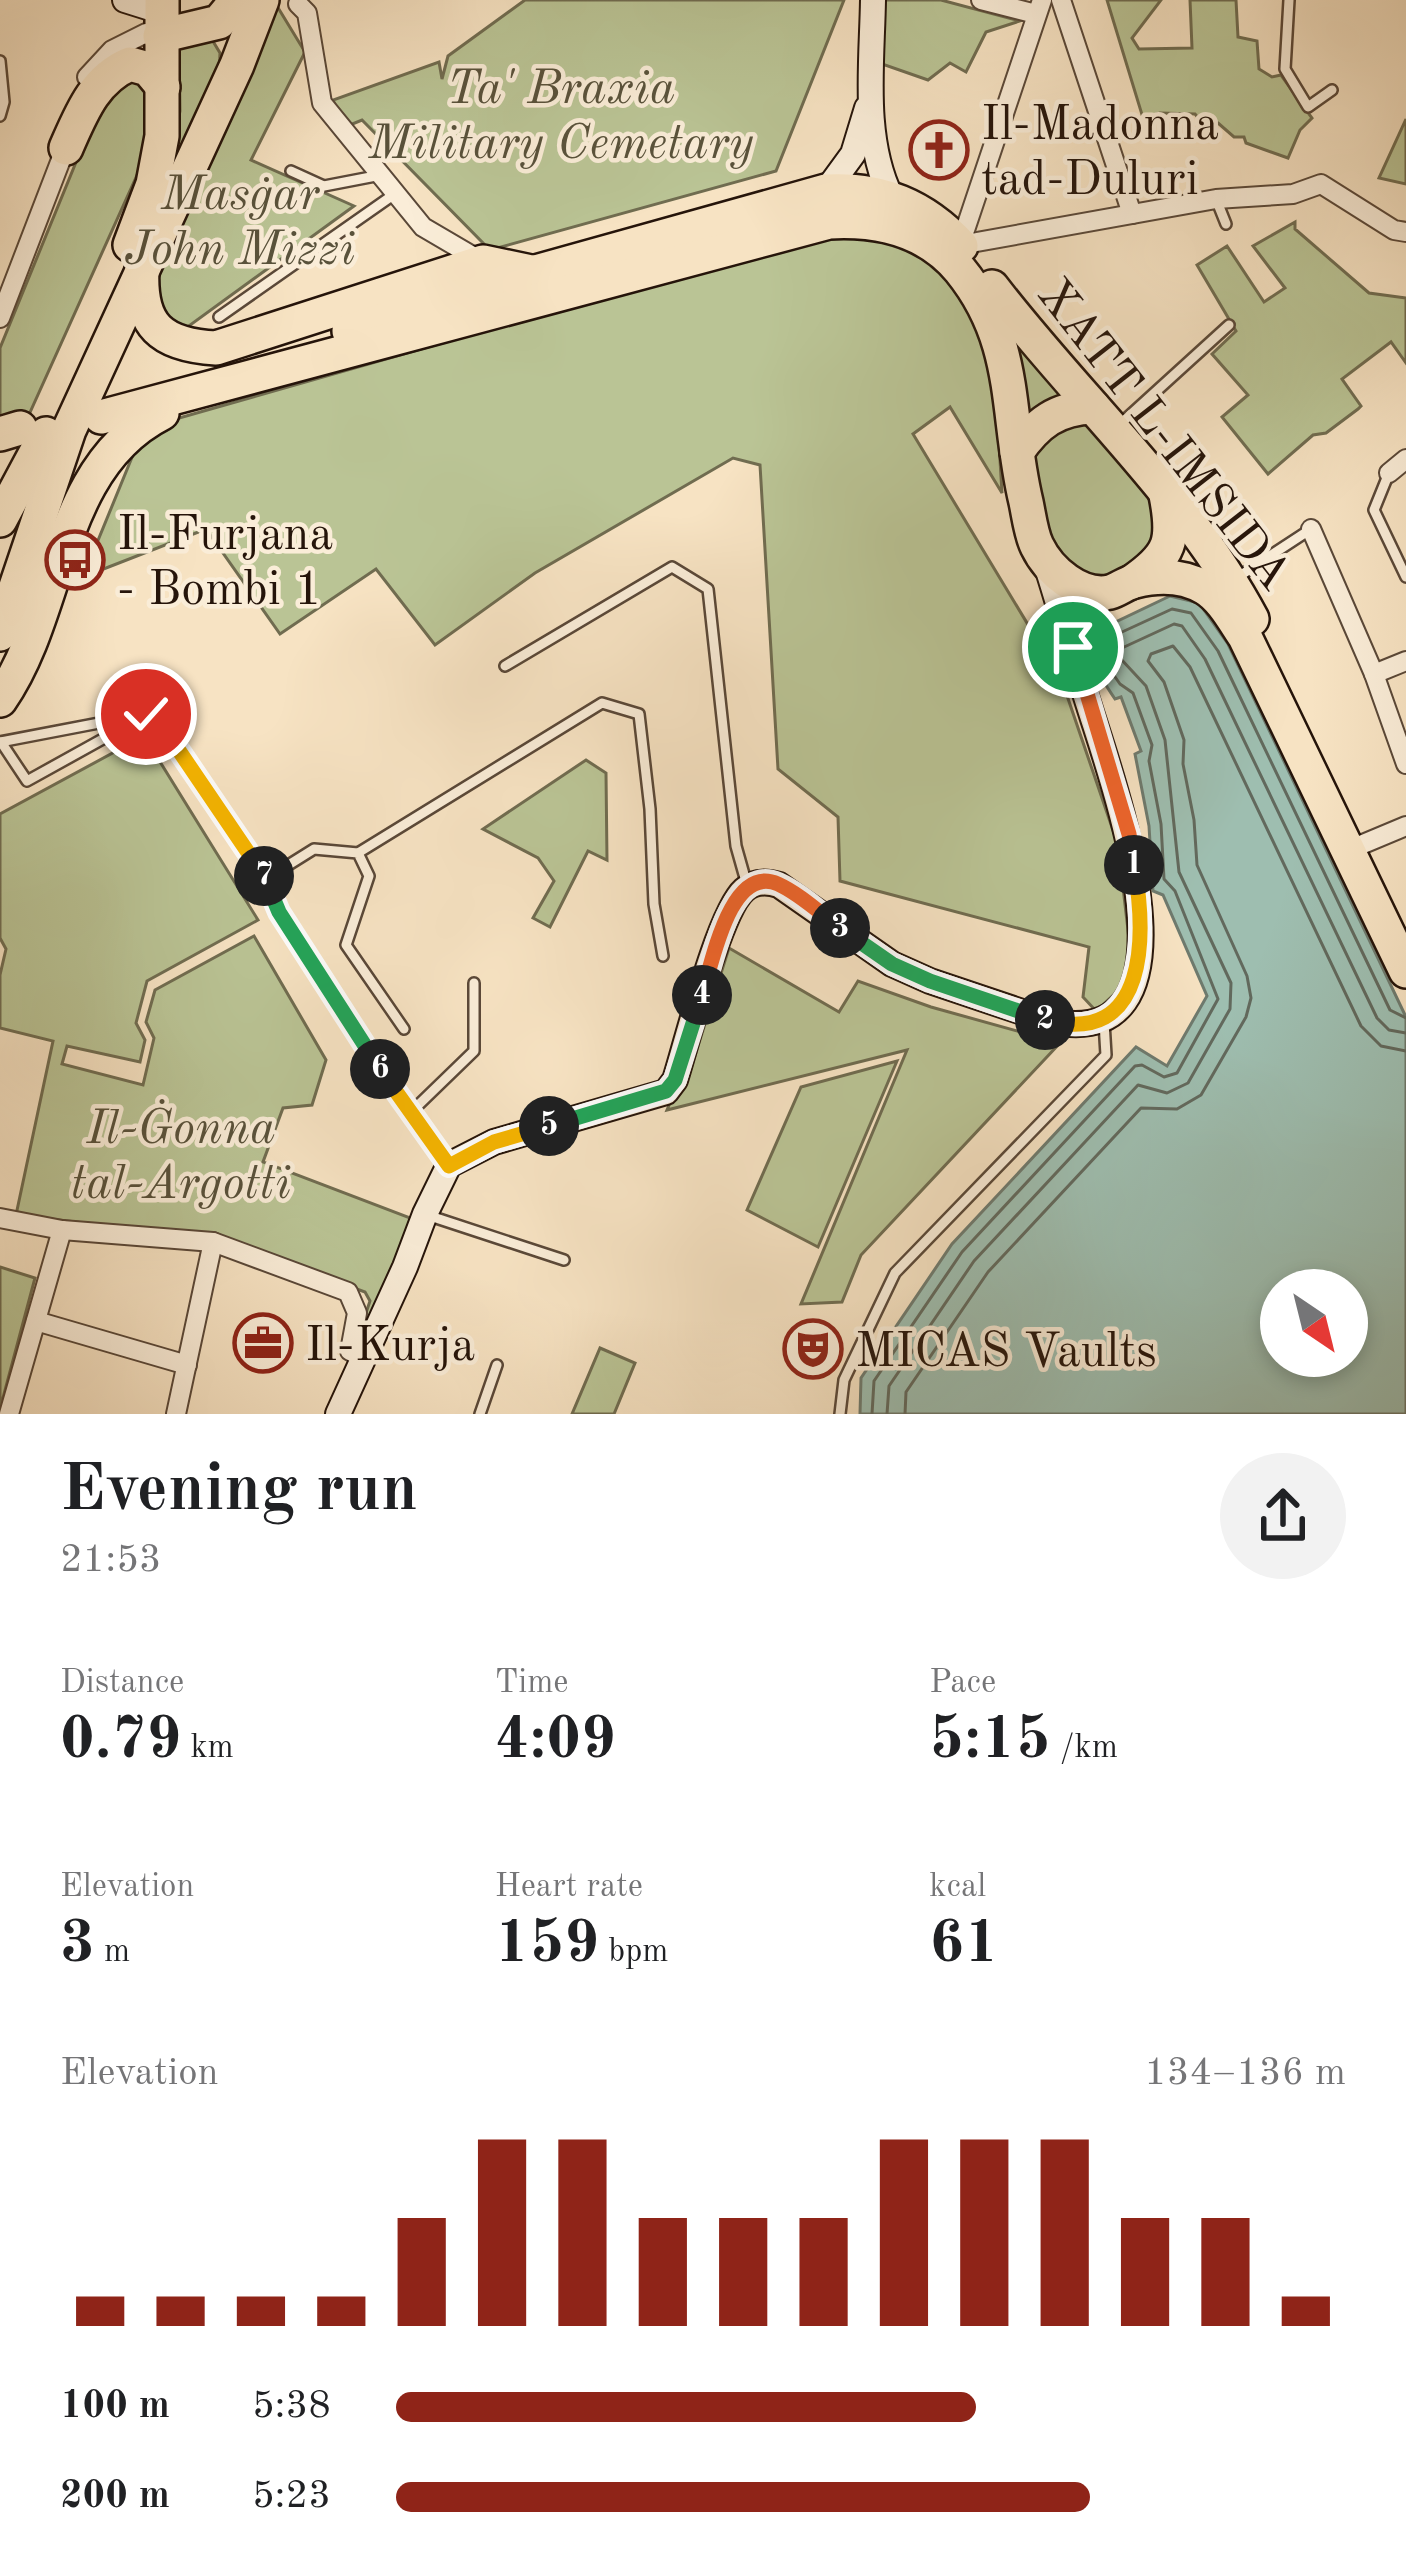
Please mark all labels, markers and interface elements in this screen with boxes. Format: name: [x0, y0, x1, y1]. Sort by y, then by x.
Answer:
park label: Ta' Braxia Military Cemetary: [367, 66, 754, 169]
place label: Il-Madonna tad-Duluri: [981, 102, 1219, 205]
church icon: Il-Madonna tad-Duluri: [908, 119, 970, 181]
park label: Masġar John Mizzi: [125, 172, 355, 275]
street label: XATT L-IMSIDA: [1027, 271, 1298, 600]
place label: Il-Furjana - Bombi 1: [117, 512, 333, 615]
bus stop icon: Il-Furjana - Bombi 1: [44, 529, 106, 591]
pin: [1022, 596, 1124, 698]
icon: arrive: [1040, 614, 1106, 680]
pin: [95, 663, 197, 765]
icon: check: [113, 681, 179, 747]
pin: 1: [1104, 835, 1164, 895]
pin: 7: [234, 846, 294, 906]
text: 1: [1124, 848, 1144, 881]
text: 7: [254, 859, 274, 892]
pin: 3: [810, 898, 870, 958]
text: 3: [830, 911, 850, 944]
pin: 4: [672, 965, 732, 1025]
text: 4: [692, 978, 712, 1011]
pin: 2: [1015, 990, 1075, 1050]
text: 2: [1035, 1003, 1055, 1036]
pin: 6: [350, 1039, 410, 1099]
text: 6: [370, 1052, 390, 1085]
pin: 5: [519, 1096, 579, 1156]
park label: Il-Ġonna tal-Argotti: [71, 1099, 291, 1209]
text: 5: [539, 1109, 559, 1142]
north arrow: [1260, 1269, 1368, 1377]
map controls: [1260, 1269, 1368, 1377]
office icon: Il-Kurja: [232, 1312, 294, 1374]
theatre icon: MICAS Vaults: [782, 1318, 844, 1380]
place label: Il-Kurja: [305, 1323, 475, 1371]
place label: MICAS Vaults: [855, 1329, 1157, 1377]
button: share: [1220, 1453, 1346, 1579]
text: Evening run: [60, 1459, 418, 1525]
text: 21:53: [60, 1541, 161, 1580]
text: Distance: [60, 1667, 184, 1700]
text: Time: [495, 1667, 569, 1700]
text: Pace: [929, 1667, 996, 1700]
text: 0.79: [60, 1711, 181, 1771]
text: 4:09: [495, 1711, 616, 1771]
text: 5:15: [929, 1711, 1051, 1771]
text: km: [181, 1732, 234, 1765]
text: /km: [1051, 1732, 1118, 1765]
text: Elevation: [60, 1871, 194, 1904]
text: Heart rate: [495, 1871, 643, 1904]
text: kcal: [929, 1871, 986, 1904]
text: 3: [60, 1915, 95, 1975]
text: 159: [495, 1915, 599, 1975]
text: 61: [929, 1915, 999, 1975]
text: m: [95, 1936, 130, 1969]
text: bpm: [599, 1936, 669, 1969]
text: Elevation: [60, 2054, 219, 2093]
text: 134–136 m: [1144, 2054, 1346, 2093]
text: 100 m: [60, 2387, 170, 2426]
text: 5:38: [252, 2387, 331, 2426]
text: 200 m: [60, 2477, 170, 2516]
text: 5:23: [252, 2477, 331, 2516]

